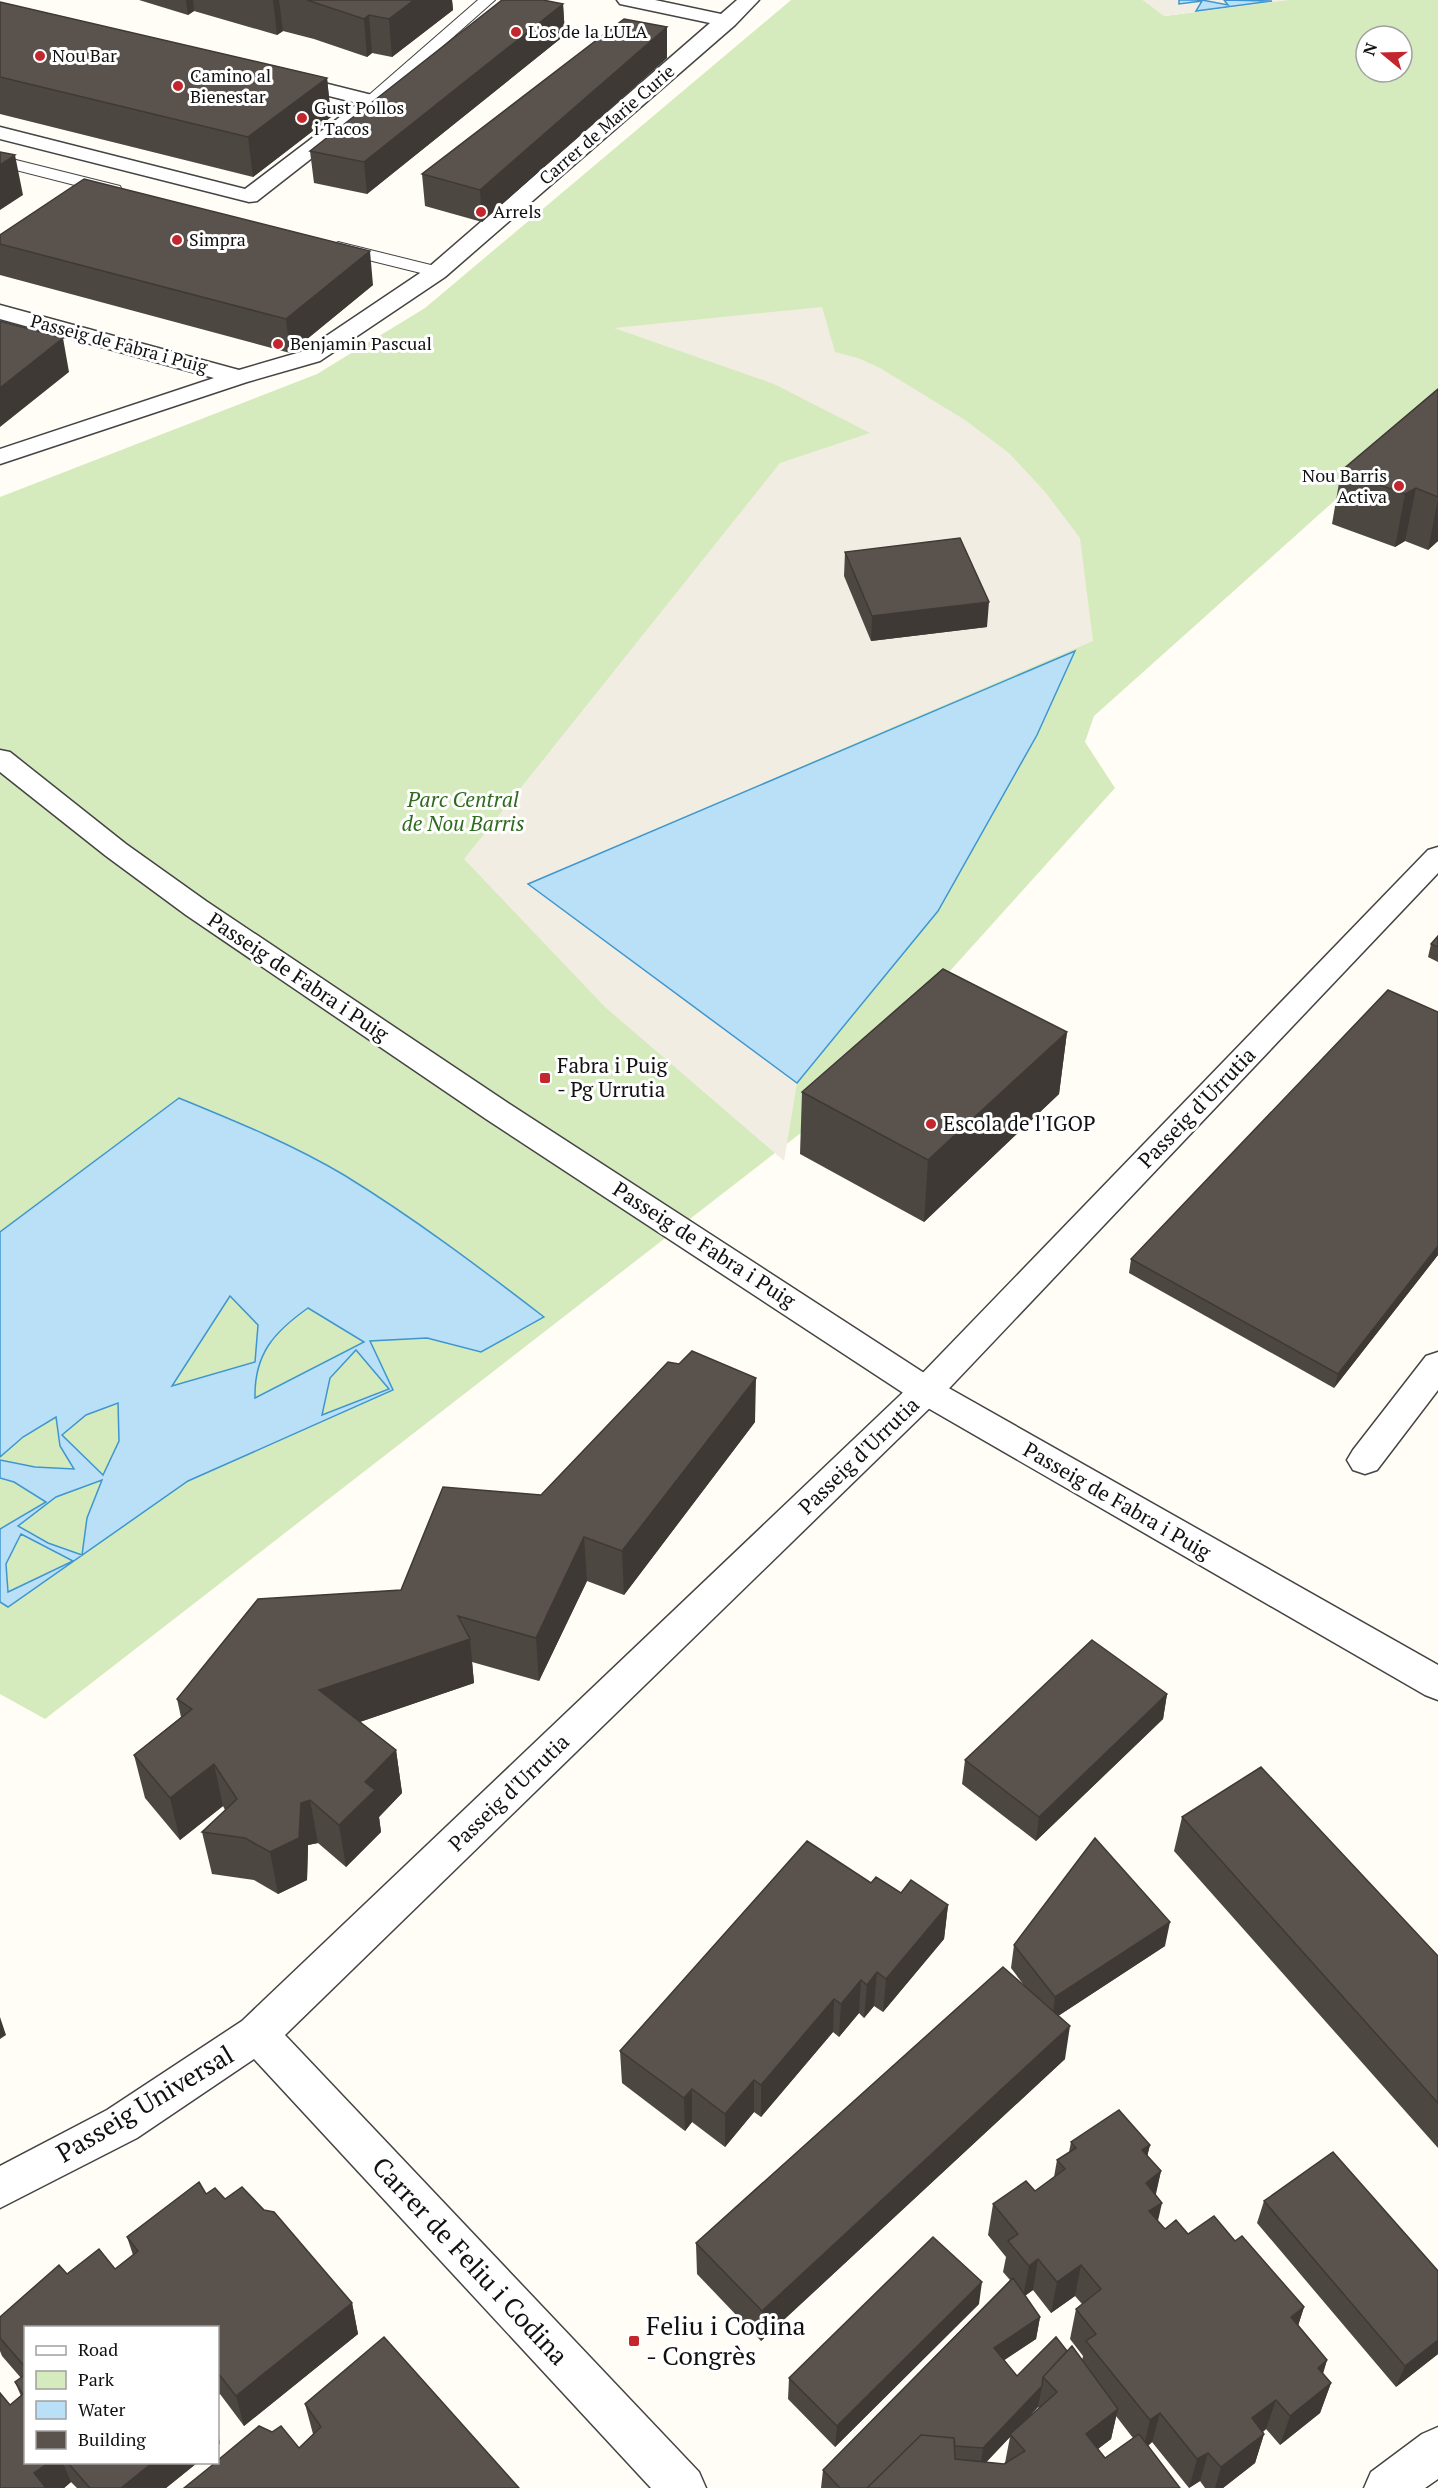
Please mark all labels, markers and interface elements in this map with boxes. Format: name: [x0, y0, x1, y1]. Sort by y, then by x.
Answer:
place label: L'os de la LULA: [528, 19, 648, 43]
north arrow: [1354, 24, 1414, 84]
marker: L'os de la LULA: [509, 25, 523, 39]
text: N: [1357, 40, 1382, 58]
place label: Nou Bar: [52, 43, 117, 67]
marker: Nou Bar: [33, 49, 47, 63]
street label: Carrer de Marie Curie: [534, 59, 679, 190]
place label: Camino al Bienestar: [190, 63, 271, 108]
marker: Camino al Bienestar: [171, 79, 185, 93]
place label: Gust Pollos i Tacos: [314, 95, 404, 140]
marker: Gust Pollos i Tacos: [295, 111, 309, 125]
place label: Arrels: [493, 199, 541, 223]
marker: Arrels: [474, 205, 488, 219]
place label: Simpra: [189, 227, 246, 251]
marker: Simpra: [170, 233, 184, 247]
street label: Passeig de Fabra i Puig: [28, 308, 211, 378]
place label: Benjamin Pascual: [290, 331, 432, 355]
marker: Benjamin Pascual: [271, 337, 285, 351]
place label: Nou Barris Activa: [1302, 463, 1387, 508]
marker: Nou Barris Activa: [1392, 479, 1406, 493]
park label: Parc Central de Nou Barris: [402, 785, 525, 837]
street label: Passeig de Fabra i Puig: [203, 905, 395, 1048]
street label: Passeig d'Urrutia: [1131, 1041, 1261, 1174]
place label: Fabra i Puig - Pg Urrutia: [557, 1051, 669, 1103]
marker: Fabra i Puig - Pg Urrutia: [538, 1071, 552, 1085]
place label: Escola de l'IGOP: [943, 1109, 1096, 1137]
marker: Escola de l'IGOP: [924, 1117, 938, 1131]
street label: Passeig de Fabra i Puig: [608, 1175, 802, 1314]
street label: Passeig d'Urrutia: [792, 1390, 925, 1520]
street label: Passeig de Fabra i Puig: [1019, 1435, 1217, 1566]
street label: Passeig d'Urrutia: [442, 1727, 575, 1857]
street label: Passeig Universal: [50, 2037, 239, 2169]
street label: Carrer de Feliu i Codina: [365, 2149, 576, 2372]
place label: Feliu i Codina - Congrès: [646, 2308, 806, 2372]
legend: [24, 2326, 219, 2464]
marker: Feliu i Codina - Congrès: [627, 2334, 641, 2348]
text: Road: [78, 2337, 118, 2361]
text: Park: [78, 2367, 115, 2391]
text: Water: [78, 2397, 125, 2421]
text: Building: [78, 2427, 146, 2451]

